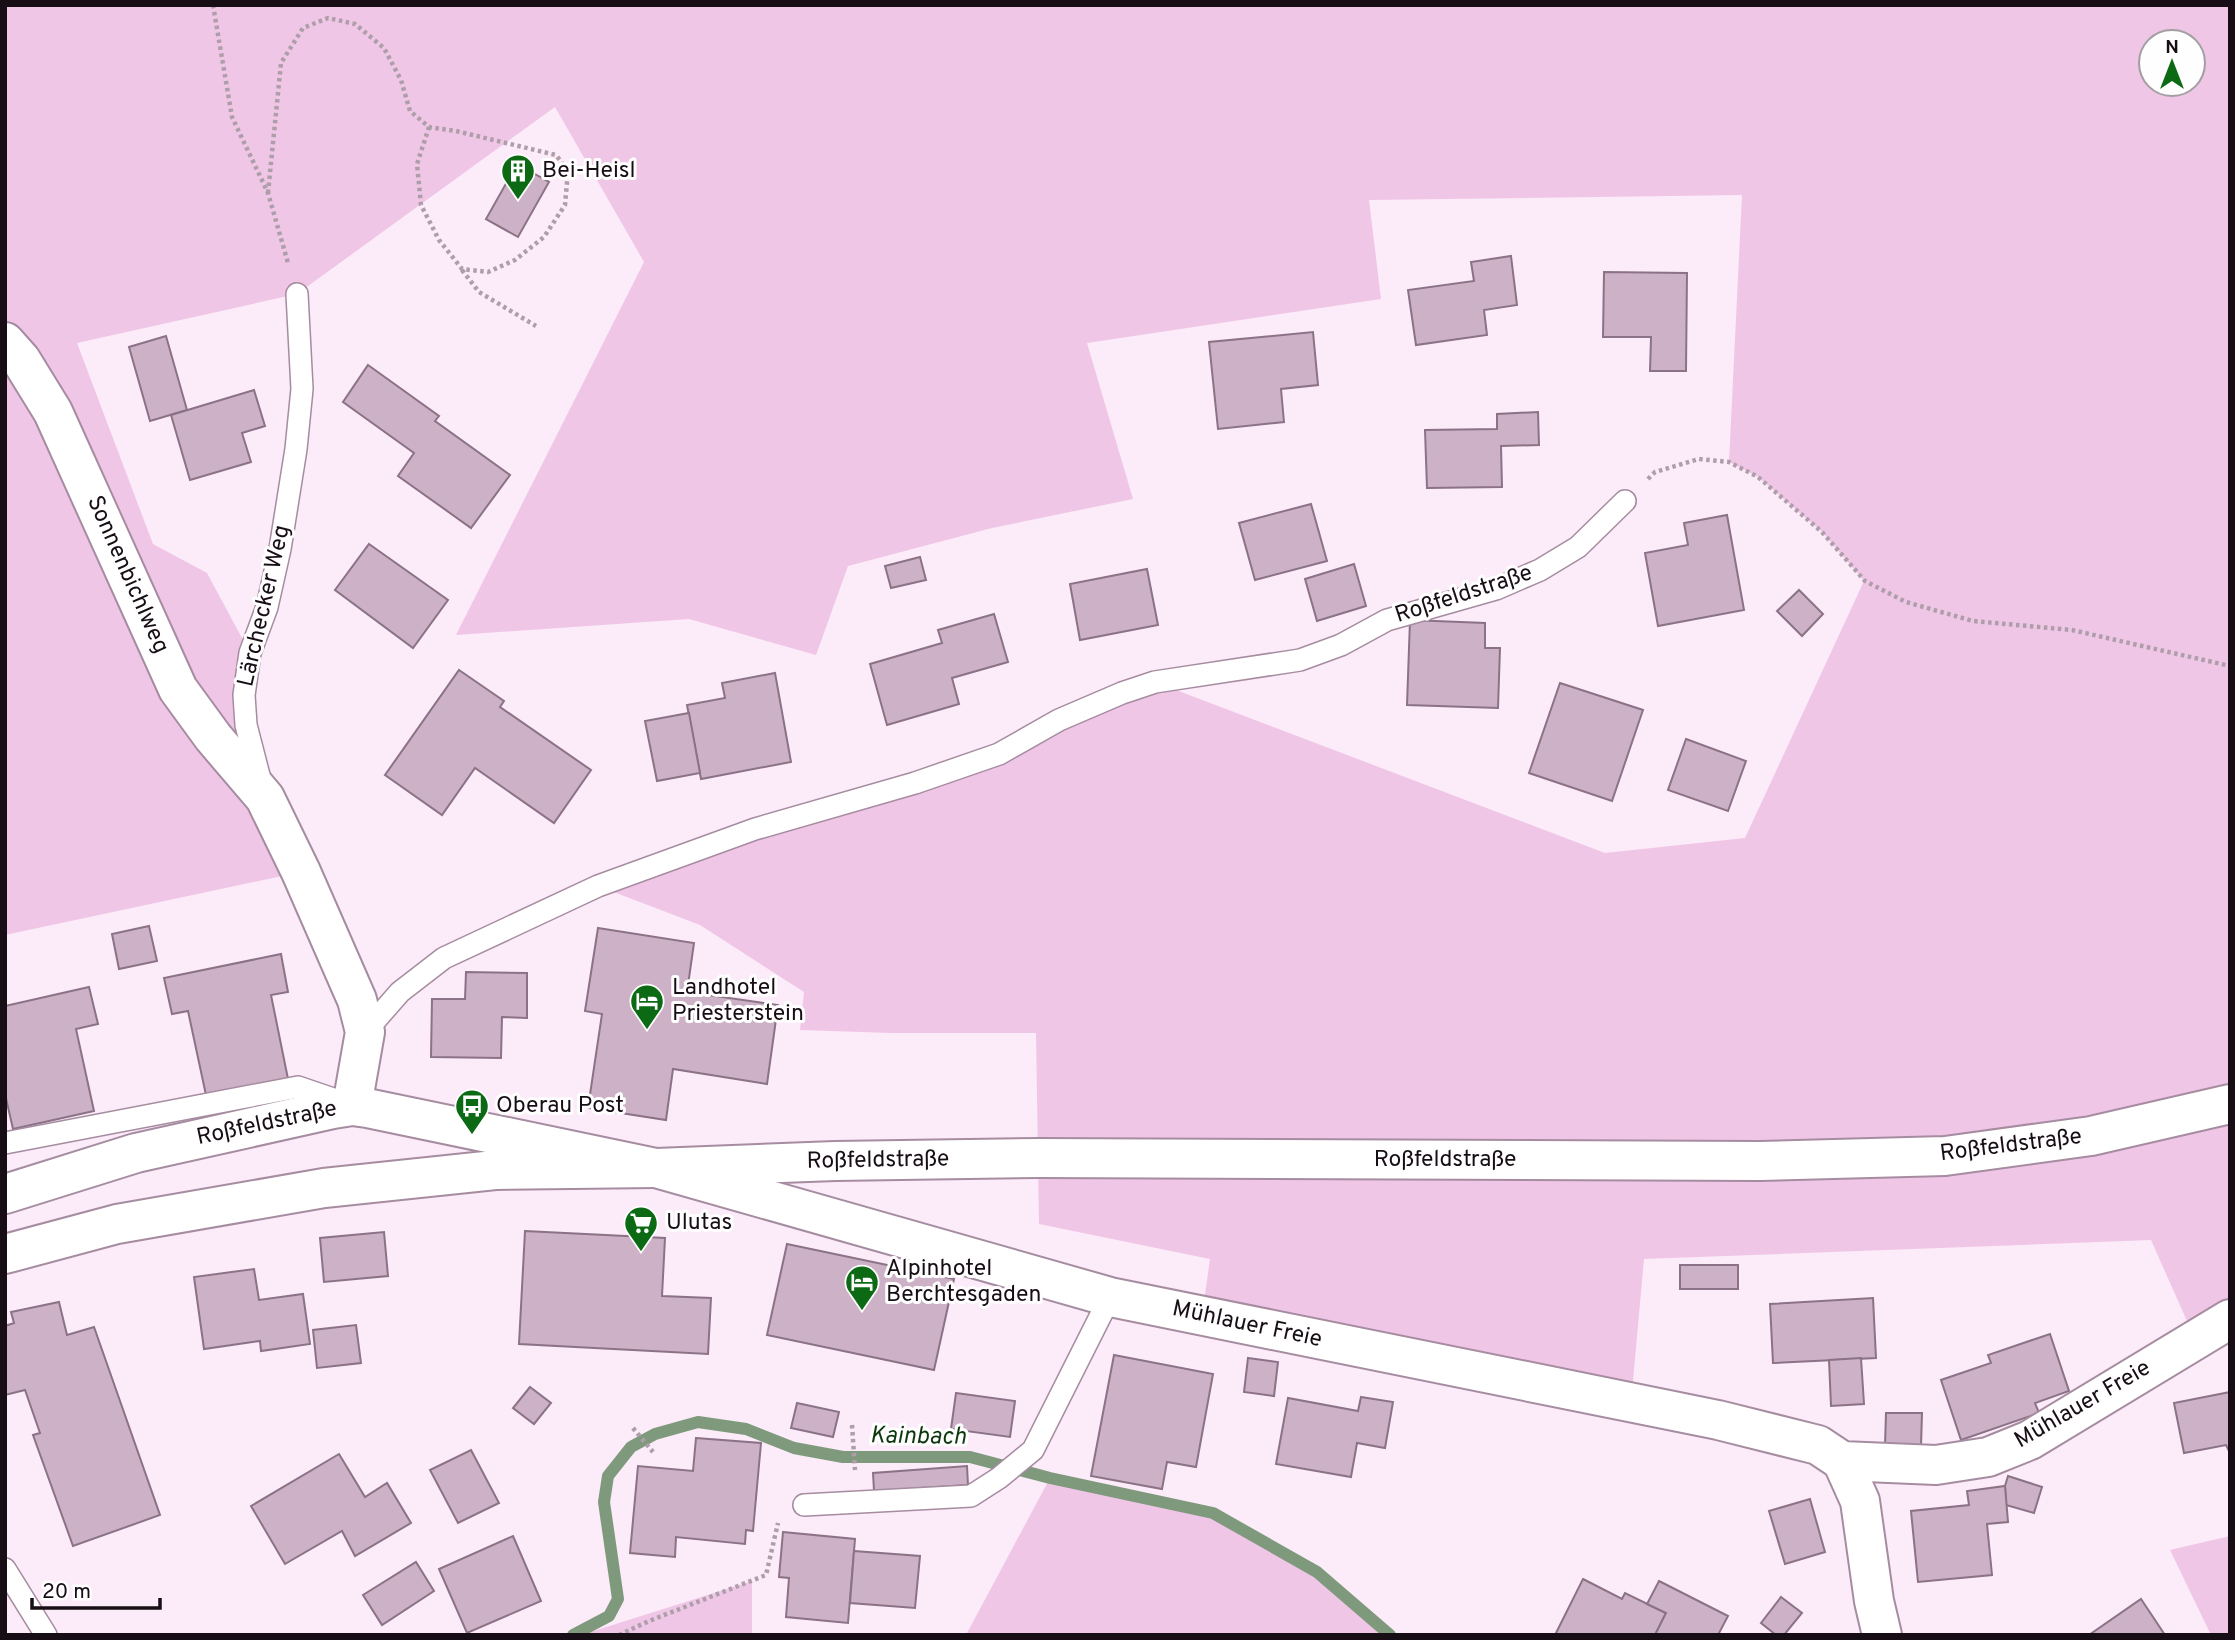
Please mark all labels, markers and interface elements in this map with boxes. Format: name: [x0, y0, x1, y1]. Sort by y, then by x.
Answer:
north arrow: [2137, 28, 2207, 98]
text: N: [2165, 36, 2179, 60]
building icon: Bei-Heisl: [499, 152, 537, 201]
place label: Bei-Heisl: [542, 157, 636, 186]
street label: Sonnenbichlweg: [79, 492, 175, 658]
street label: Lärchecker Weg: [232, 522, 298, 690]
street label: Roßfeldstraße: [1392, 559, 1536, 631]
place label: Landhotel Priesterstein: [672, 974, 804, 1029]
hotel icon: Landhotel Priesterstein: [628, 982, 666, 1031]
bus stop icon: Oberau Post: [453, 1087, 491, 1136]
place label: Oberau Post: [496, 1092, 624, 1121]
street label: Roßfeldstraße: [194, 1095, 340, 1153]
street label: Roßfeldstraße: [1938, 1123, 2084, 1169]
street label: Roßfeldstraße: [806, 1145, 950, 1177]
street label: Roßfeldstraße: [1374, 1146, 1516, 1175]
supermarket icon: Ulutas: [622, 1204, 660, 1253]
place label: Ulutas: [666, 1209, 732, 1238]
place label: Alpinhotel Berchtesgaden: [886, 1255, 1042, 1310]
hotel icon: Alpinhotel Berchtesgaden: [843, 1263, 881, 1312]
street label: Mühlauer Freie: [1169, 1295, 1325, 1355]
street label: Mühlauer Freie: [2010, 1354, 2156, 1456]
water label: Kainbach: [870, 1421, 966, 1453]
scale bar: [32, 1566, 159, 1610]
text: 20 m: [42, 1579, 91, 1606]

